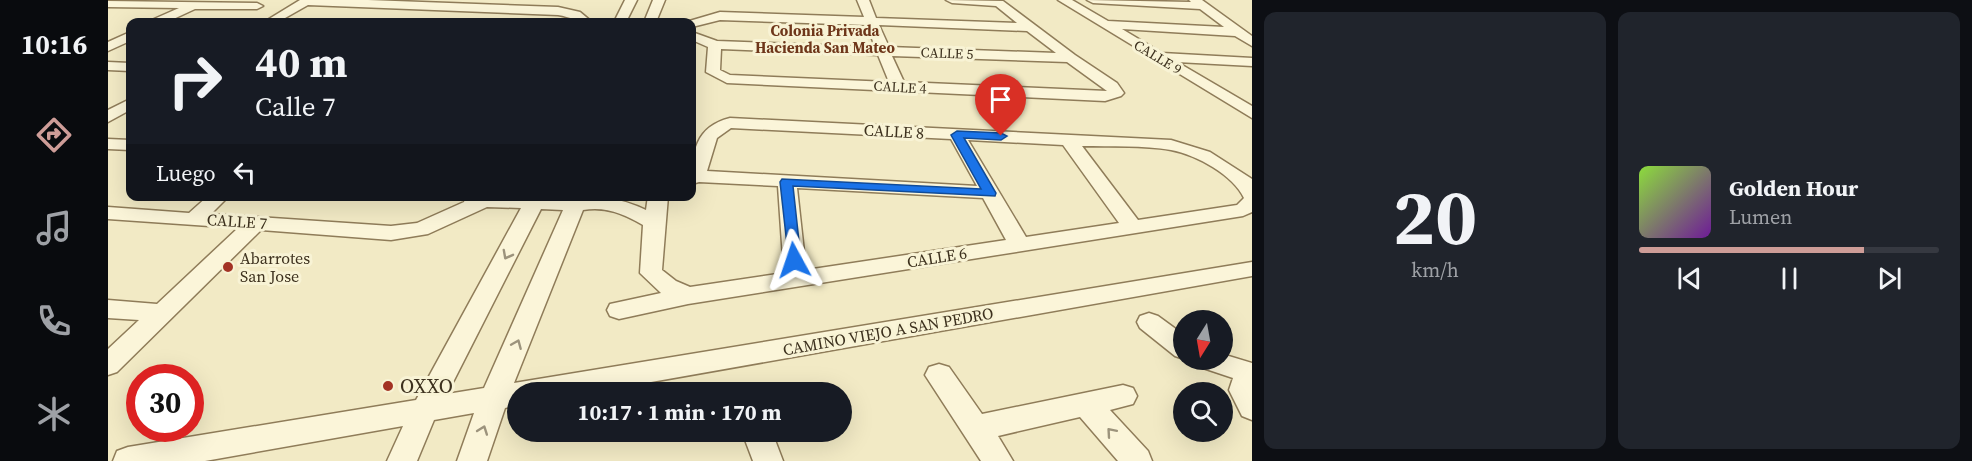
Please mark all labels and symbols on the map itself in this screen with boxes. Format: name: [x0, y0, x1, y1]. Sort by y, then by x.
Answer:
district label: Colonia Privada Hacienda San Mateo: [755, 20, 895, 58]
street label: CALLE 9: [1130, 35, 1186, 79]
street label: CALLE 5: [920, 42, 974, 64]
pin: [975, 74, 1026, 136]
street label: CALLE 4: [873, 76, 927, 98]
street label: CALLE 8: [863, 118, 925, 144]
street label: CALLE 7: [206, 208, 268, 234]
position arrow: [762, 228, 826, 292]
street label: CALLE 6: [905, 241, 969, 273]
place label: Abarrotes San Jose: [240, 247, 310, 287]
one-way arrow: [503, 249, 514, 260]
marker: Abarrotes San Jose: [221, 260, 235, 274]
street label: CAMINO VIEJO A SAN PEDRO: [781, 302, 995, 360]
north arrow: [1173, 310, 1233, 370]
one-way arrow: [510, 340, 522, 351]
speed limit sign: 30: [126, 364, 204, 442]
place label: OXXO: [400, 372, 453, 400]
marker: OXXO: [381, 379, 395, 393]
one-way arrow: [476, 425, 489, 436]
one-way arrow: [1107, 428, 1118, 439]

